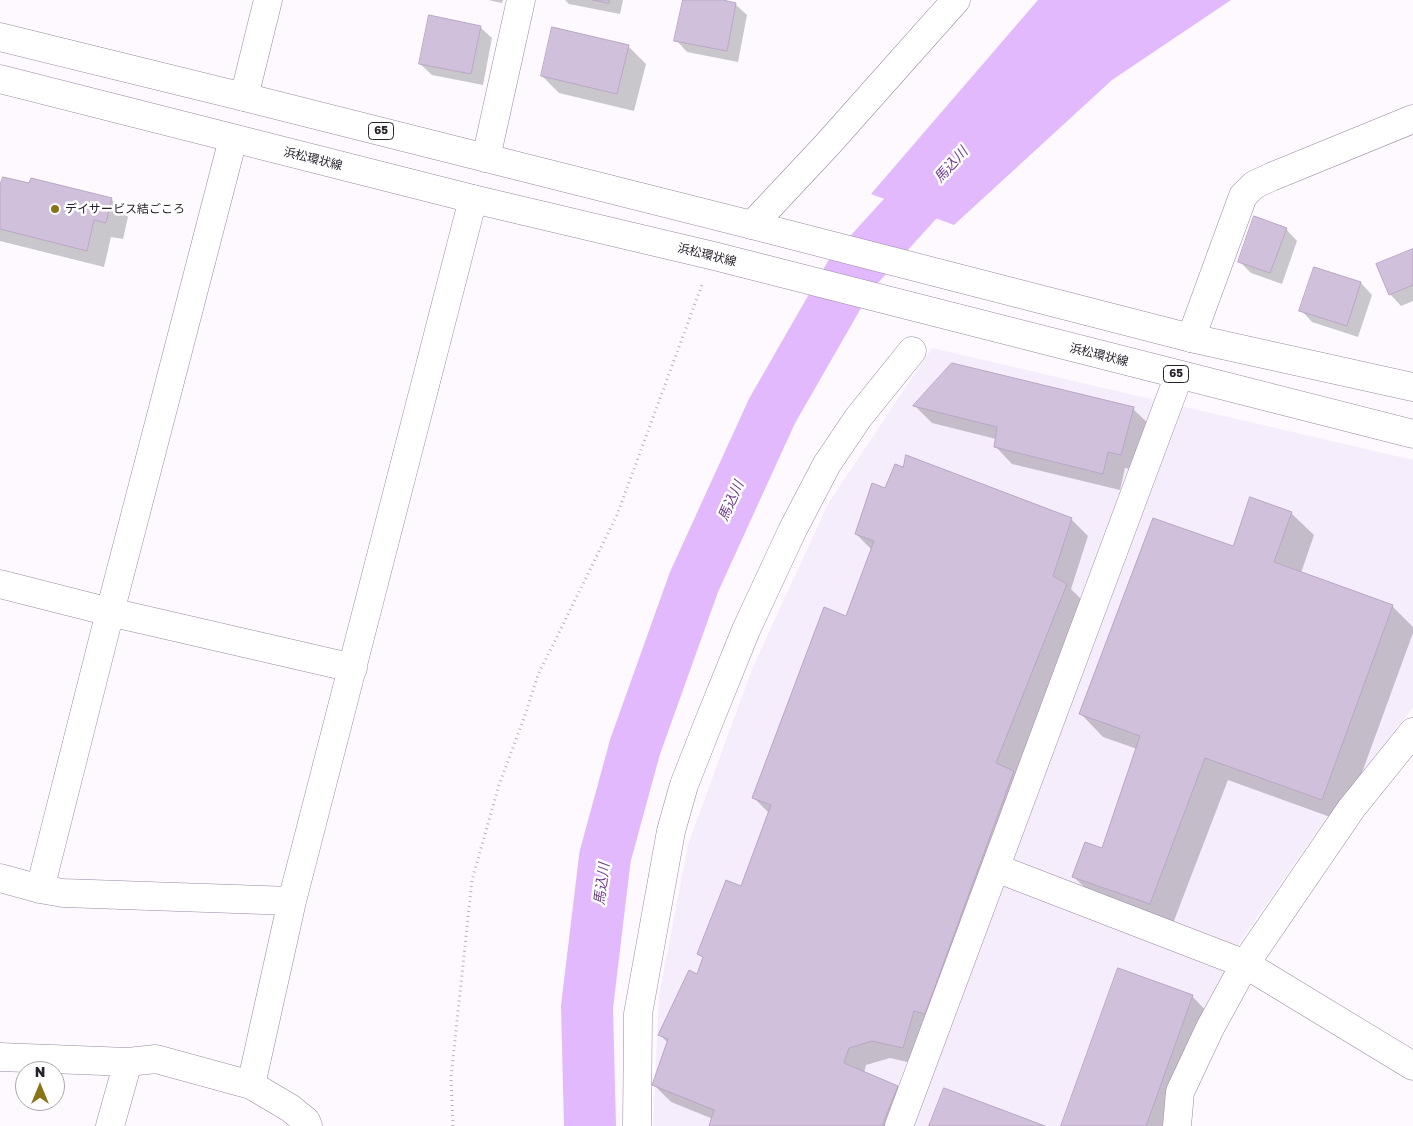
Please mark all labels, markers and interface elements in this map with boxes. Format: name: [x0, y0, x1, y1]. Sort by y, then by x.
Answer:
road number: 65: [368, 122, 394, 140]
water label: 馬込川: [931, 144, 971, 186]
street label: 浜松環状線: [282, 145, 344, 173]
place label: デイサービス結ごころ: [65, 202, 185, 216]
marker: デイサービス結ごころ: [49, 203, 61, 215]
street label: 浜松環状線: [676, 241, 738, 269]
street label: 浜松環状線: [1068, 341, 1130, 369]
road number: 65: [1164, 366, 1188, 382]
water label: 馬込川: [715, 478, 747, 524]
water label: 馬込川: [591, 862, 613, 906]
north arrow: [15, 1061, 65, 1111]
text: N: [35, 1063, 45, 1080]

